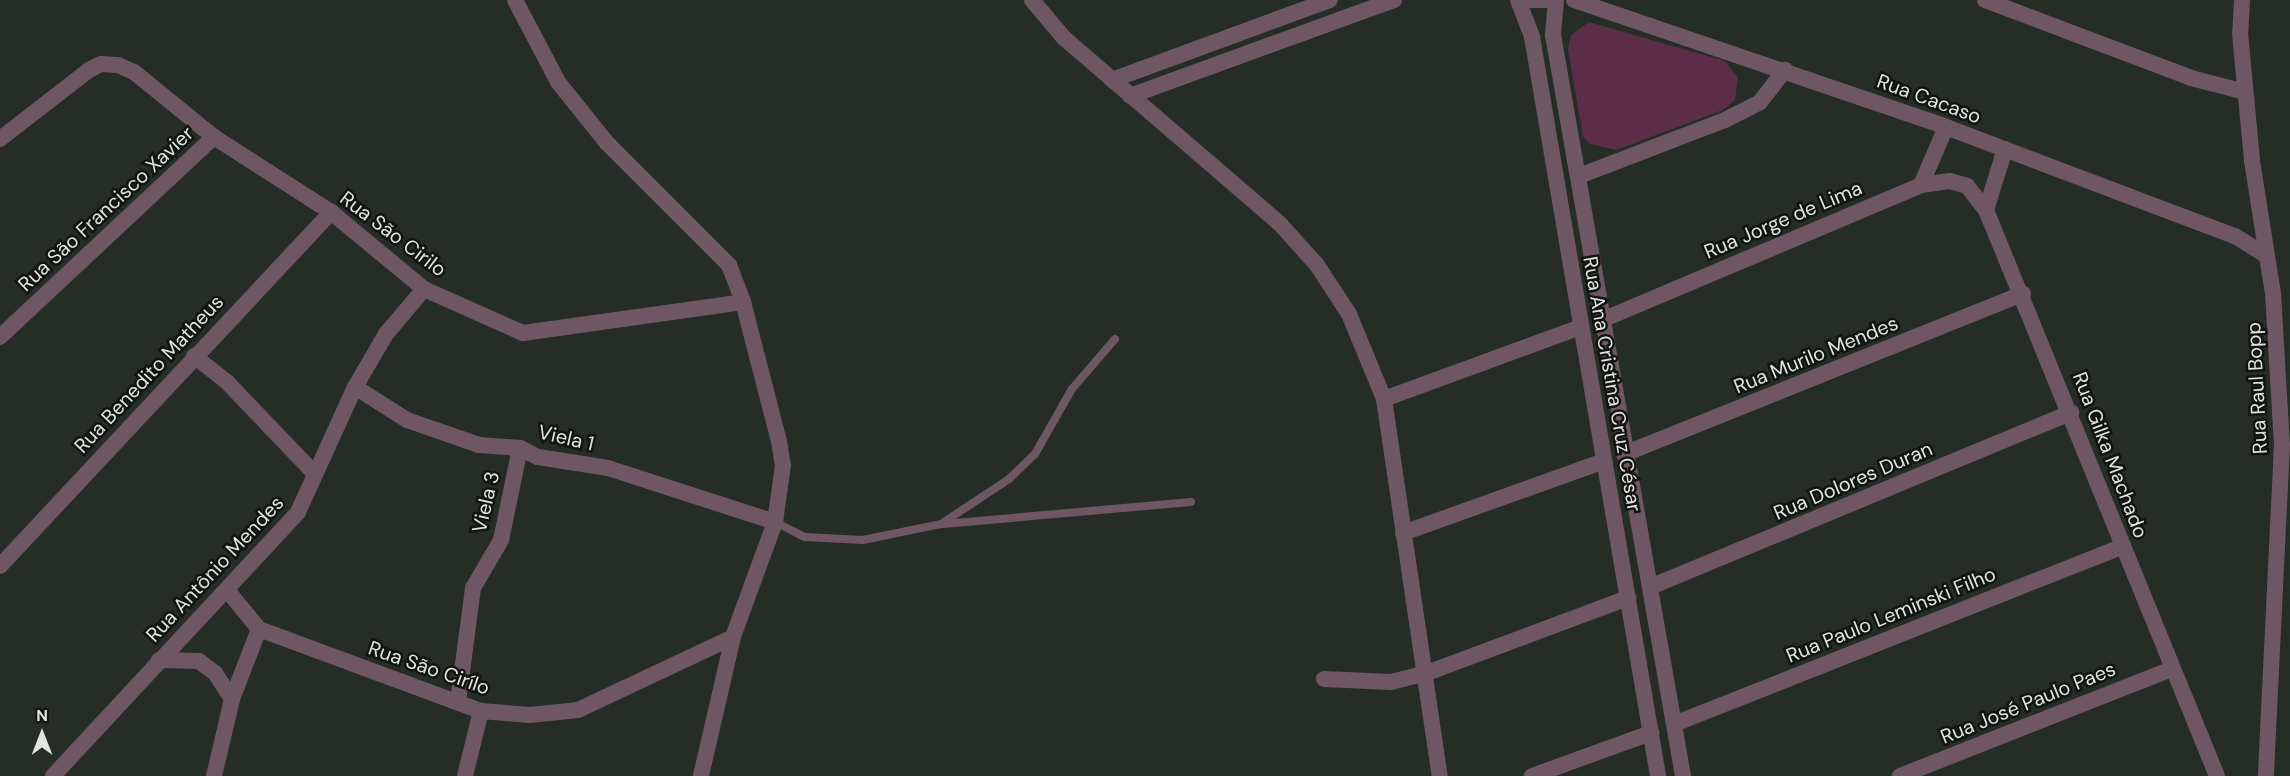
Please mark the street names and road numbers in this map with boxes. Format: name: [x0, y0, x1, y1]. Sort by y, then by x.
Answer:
street label: Rua Cacaso: [1874, 69, 1984, 129]
street label: Rua São Francisco Xavier: [13, 122, 199, 296]
street label: Rua Jorge de Lima: [1700, 176, 1866, 264]
street label: Rua São Cirilo: [335, 186, 451, 282]
street label: Rua Ana Cristina Cruz César: [1578, 255, 1646, 513]
street label: Rua Benedito Matheus: [69, 290, 229, 458]
street label: Rua Murilo Mendes: [1730, 311, 1902, 399]
street label: Rua Raul Bopp: [2242, 321, 2272, 455]
street label: Rua Gilka Machado: [2067, 369, 2153, 541]
street label: Viela 1: [536, 420, 596, 456]
street label: Rua Dolores Duran: [1770, 437, 1936, 525]
street label: Viela 3: [467, 469, 505, 535]
street label: Rua Antônio Mendes: [141, 491, 289, 647]
street label: Rua Paulo Leminski Filho: [1783, 562, 1999, 668]
street label: Rua São Cirílo: [365, 636, 493, 700]
street label: Rua José Paulo Paes: [1937, 657, 2119, 749]

